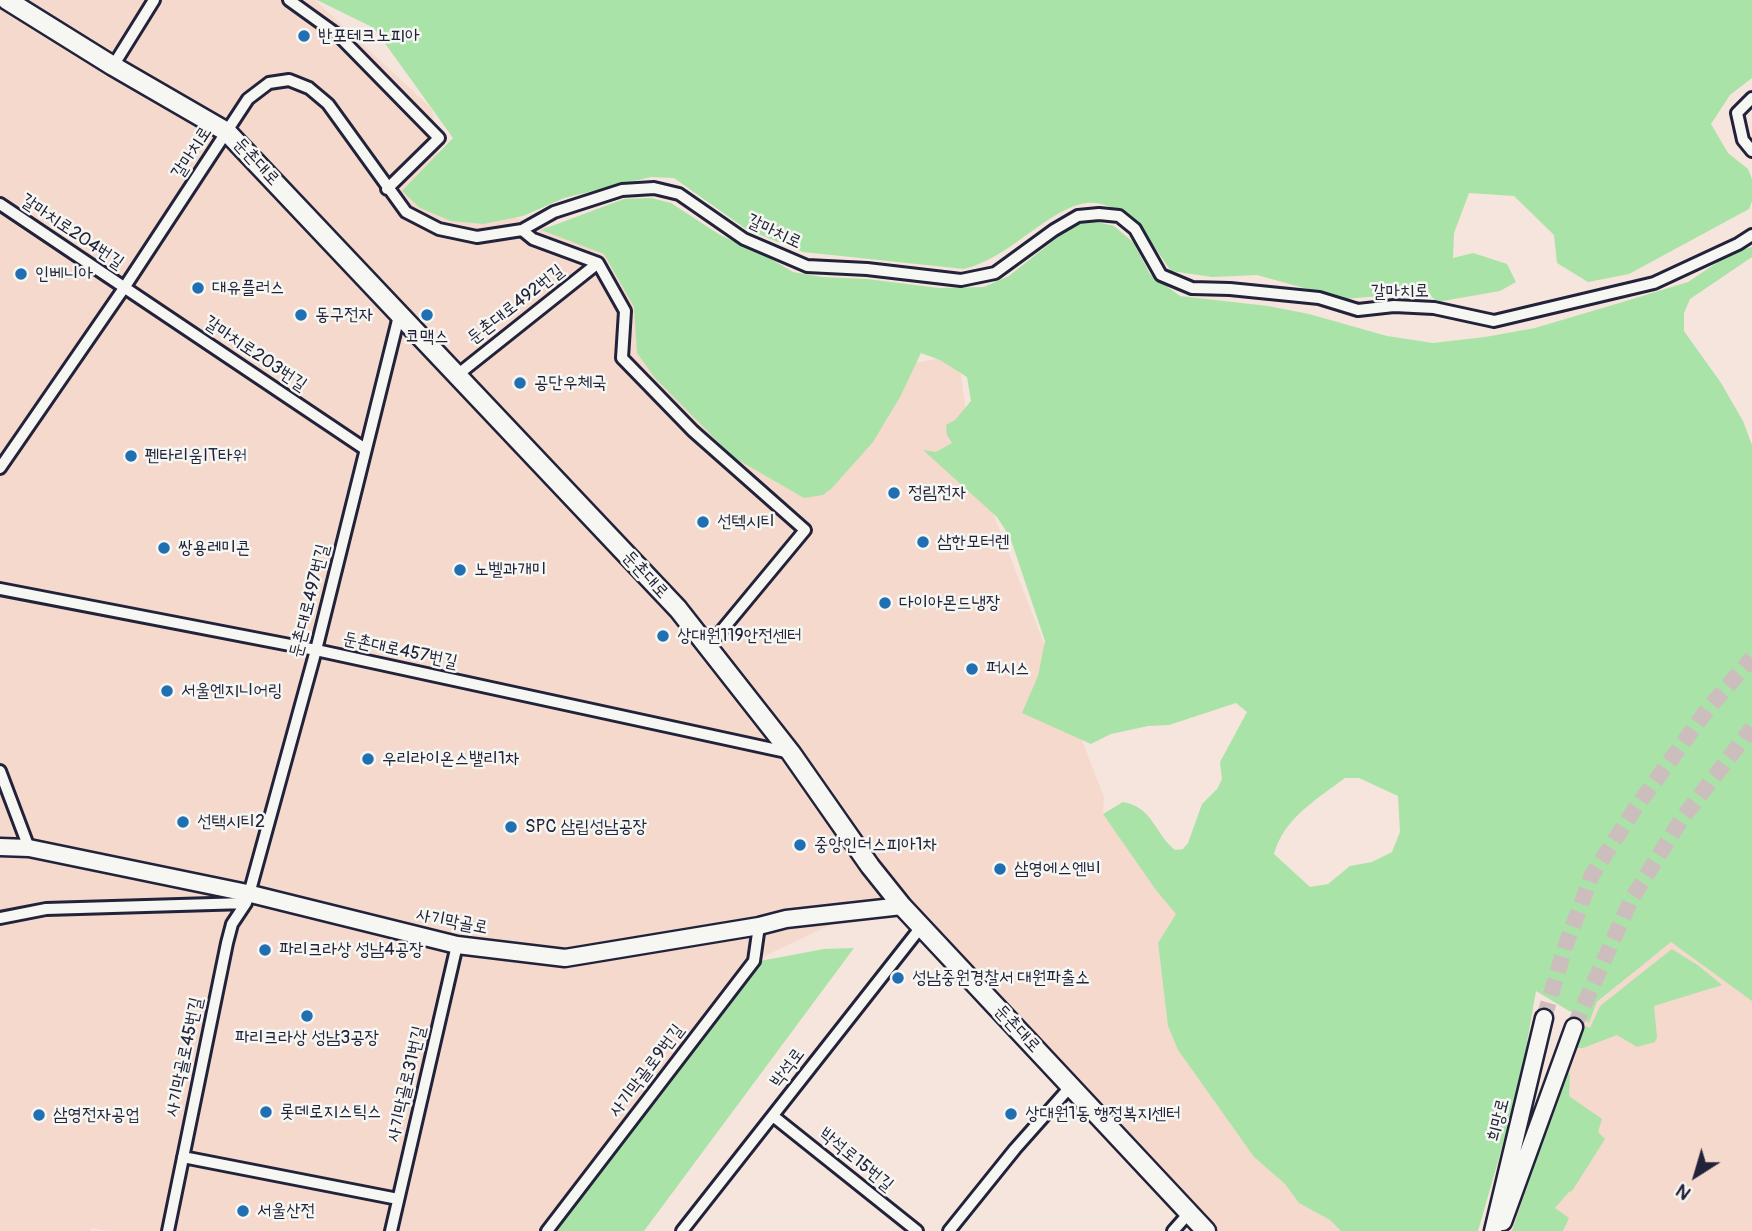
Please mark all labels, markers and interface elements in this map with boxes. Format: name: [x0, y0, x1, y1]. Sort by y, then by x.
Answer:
place label: 반포테크노피아: [318, 25, 419, 47]
marker: 반포테크노피아: [296, 28, 312, 44]
street label: 갈마치로: [167, 123, 217, 183]
street label: 둔촌대로: [228, 133, 284, 191]
street label: 갈마치로204번길: [16, 190, 128, 274]
street label: 갈마치로: [743, 210, 805, 254]
street label: 둔촌대로492번길: [463, 261, 569, 349]
place label: 인베니아: [35, 263, 93, 285]
marker: 인베니아: [13, 266, 29, 282]
place label: 대유플러스: [212, 277, 284, 299]
marker: 대유플러스: [190, 280, 206, 296]
street label: 갈마치로: [1371, 281, 1429, 303]
place label: 동구전자: [315, 304, 373, 326]
marker: 동구전자: [293, 307, 309, 323]
marker: 코맥스: [419, 307, 435, 323]
street label: 갈마치로203번길: [200, 312, 310, 396]
place label: 코맥스: [405, 326, 449, 348]
place label: 공단우체국: [534, 372, 606, 394]
marker: 공단우체국: [512, 375, 528, 391]
place label: 펜타리움IT타워: [145, 445, 247, 467]
marker: 펜타리움IT타워: [123, 448, 139, 464]
place label: 정림전자: [908, 482, 966, 504]
marker: 정림전자: [886, 485, 902, 501]
place label: 선텍시티: [717, 511, 775, 533]
marker: 선텍시티: [695, 514, 711, 530]
place label: 삼한모터렌: [937, 531, 1009, 553]
marker: 삼한모터렌: [915, 534, 931, 550]
place label: 쌍용레미콘: [178, 537, 250, 559]
marker: 쌍용레미콘: [156, 540, 172, 556]
street label: 둔촌대로497번길: [285, 542, 335, 660]
street label: 둔촌대로: [617, 546, 673, 604]
place label: 노벨과개미: [474, 559, 546, 581]
marker: 노벨과개미: [452, 562, 468, 578]
place label: 다이아몬드냉장: [899, 592, 1000, 614]
marker: 다이아몬드냉장: [877, 595, 893, 611]
place label: 상대원119안전센터: [677, 625, 802, 647]
street label: 둔촌대로457번길: [341, 628, 459, 674]
marker: 상대원119안전센터: [655, 628, 671, 644]
place label: 퍼시스: [986, 658, 1029, 680]
marker: 퍼시스: [964, 661, 980, 677]
place label: 서울엔지니어링: [181, 680, 282, 702]
marker: 서울엔지니어링: [159, 683, 175, 699]
place label: 우리라이온스밸리1차: [382, 748, 519, 770]
marker: 우리라이온스밸리1차: [360, 751, 376, 767]
place label: 선택시티2: [197, 811, 265, 833]
marker: 선택시티2: [175, 814, 191, 830]
place label: SPC 삼립성남공장: [525, 816, 647, 838]
marker: SPC 삼립성남공장: [503, 819, 519, 835]
place label: 중앙인더스피아1차: [814, 834, 937, 856]
marker: 중앙인더스피아1차: [792, 837, 808, 853]
place label: 삼영에스엔비: [1014, 858, 1101, 880]
marker: 삼영에스엔비: [992, 861, 1008, 877]
street label: 사기막골로: [414, 904, 490, 940]
place label: 파리크라상 성남4공장: [279, 939, 424, 961]
marker: 파리크라상 성남4공장: [257, 942, 273, 958]
place label: 성남중원경찰서 대원파출소: [912, 967, 1090, 989]
marker: 성남중원경찰서 대원파출소: [890, 970, 906, 986]
street label: 사기막골로45번길: [162, 995, 208, 1119]
street label: 둔촌대로: [989, 1000, 1045, 1058]
marker: 파리크라상 성남3공장: [299, 1008, 315, 1024]
street label: 사기막골로9번길: [605, 1020, 689, 1122]
street label: 사기막골로31번길: [383, 1024, 431, 1144]
place label: 파리크라상 성남3공장: [235, 1027, 379, 1049]
street label: 박석로: [766, 1044, 810, 1092]
street label: 희망로: [1483, 1096, 1515, 1144]
place label: 롯데로지스틱스: [280, 1101, 381, 1123]
place label: 상대원1동 행정복지센터: [1025, 1103, 1181, 1125]
place label: 삼영전자공업: [53, 1104, 140, 1126]
marker: 롯데로지스틱스: [258, 1104, 274, 1120]
marker: 상대원1동 행정복지센터: [1003, 1106, 1019, 1122]
marker: 삼영전자공업: [31, 1107, 47, 1123]
street label: 박석로15번길: [815, 1124, 897, 1196]
north arrow: [1661, 1140, 1731, 1210]
text: N: [1671, 1178, 1696, 1205]
place label: 서울산전: [257, 1200, 315, 1222]
marker: 서울산전: [235, 1203, 251, 1219]

